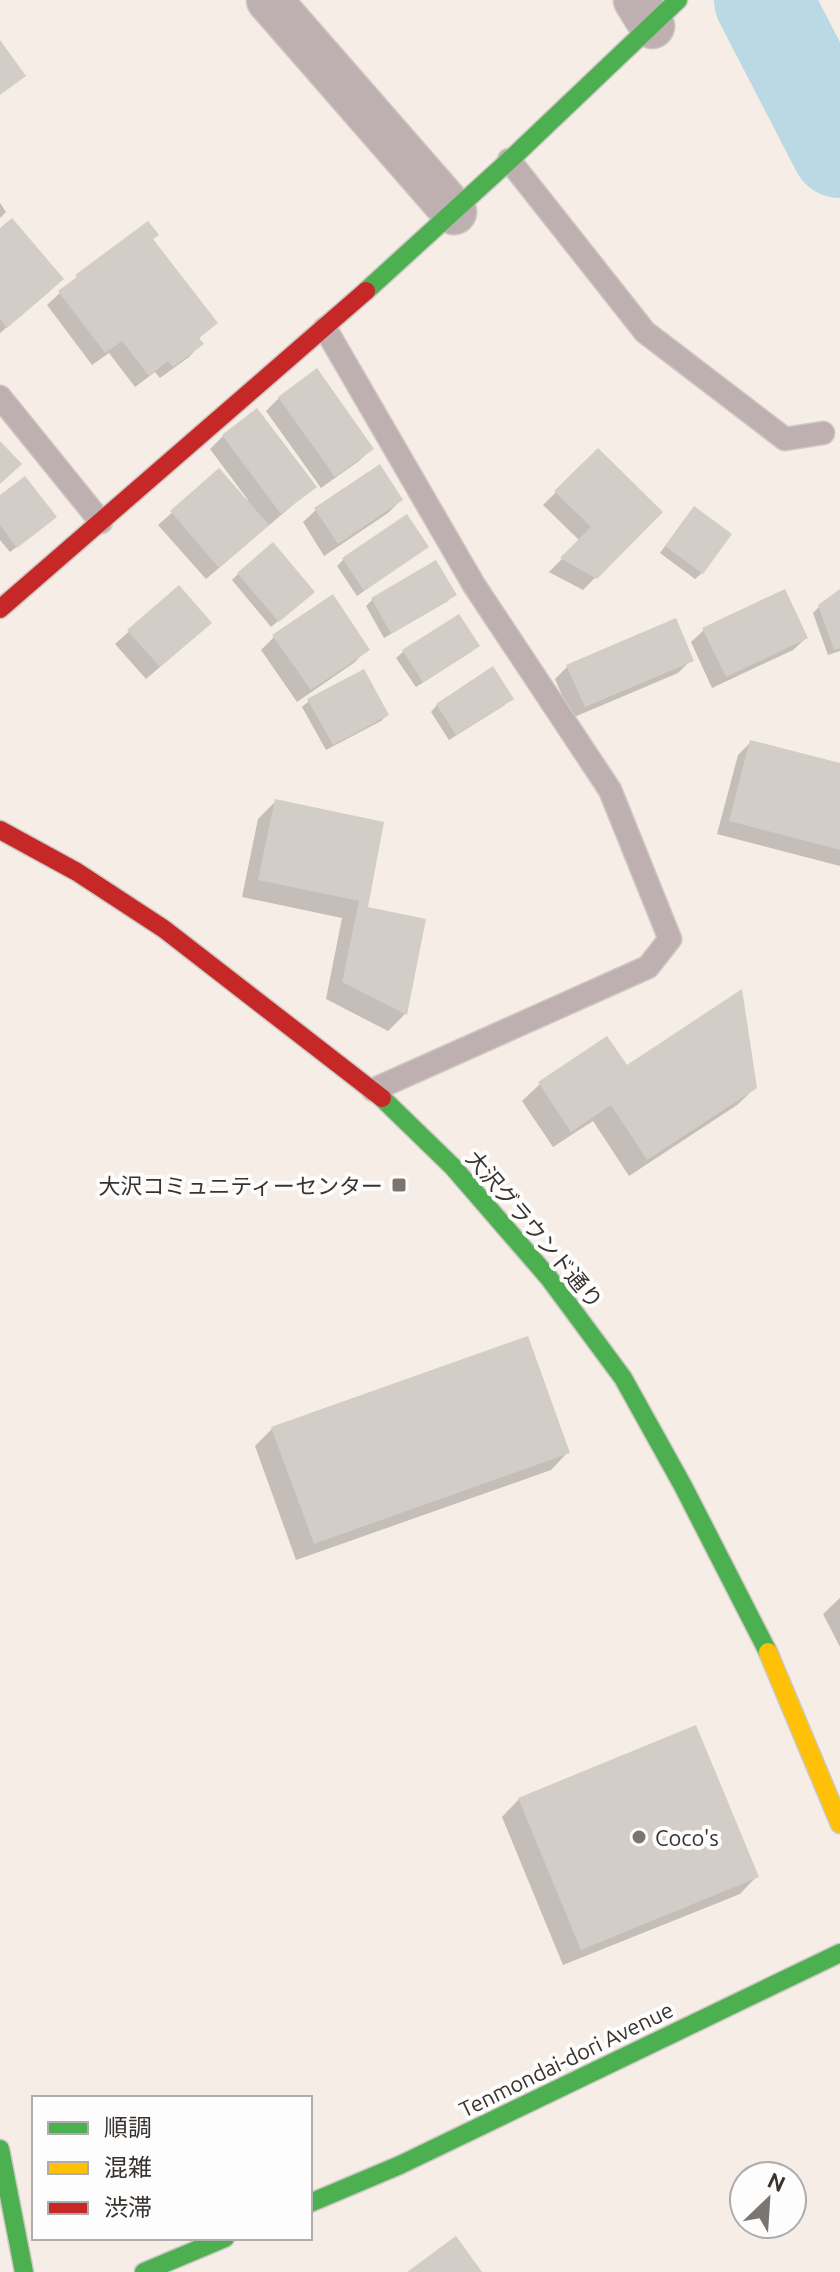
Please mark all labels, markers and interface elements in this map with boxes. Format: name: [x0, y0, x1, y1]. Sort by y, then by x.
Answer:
street label: 大沢グラウンド通り: [462, 1145, 608, 1313]
place label: 大沢コミュニティーセンター: [98, 1173, 383, 1198]
marker: 大沢コミュニティーセンター: [390, 1176, 408, 1194]
place label: Coco's: [655, 1825, 719, 1850]
marker: Coco's: [630, 1828, 648, 1846]
street label: Tenmondai-dori Avenue: [455, 1996, 677, 2122]
legend: [32, 2096, 312, 2240]
text: 順調: [104, 2114, 152, 2141]
text: 混雑: [104, 2154, 152, 2181]
north arrow: [728, 2160, 808, 2240]
text: N: [764, 2167, 789, 2196]
text: 渋滞: [104, 2194, 152, 2221]

